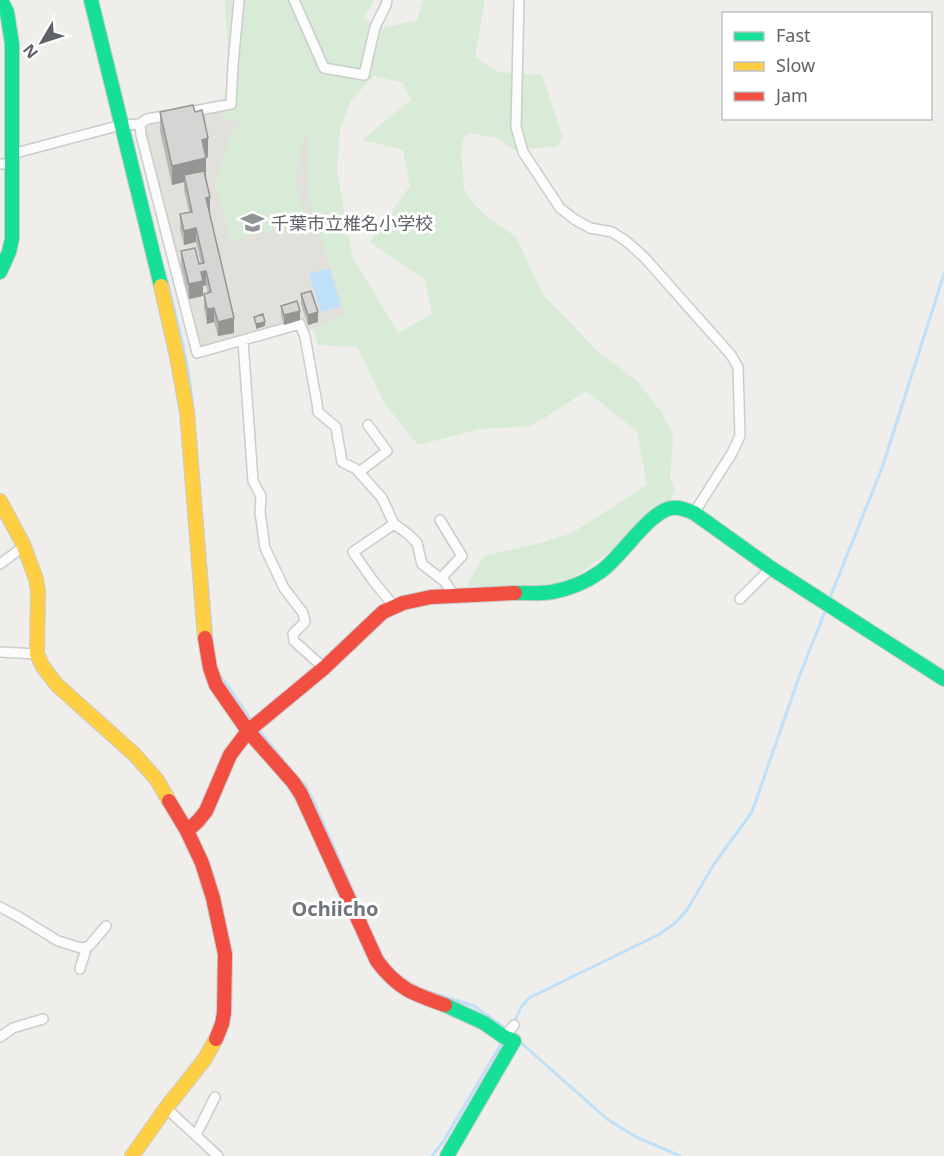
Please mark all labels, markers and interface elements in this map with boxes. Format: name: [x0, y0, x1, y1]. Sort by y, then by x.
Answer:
north arrow: [12, 12, 72, 72]
legend: [722, 12, 932, 120]
text: Fast: [776, 23, 811, 47]
text: N: [18, 39, 43, 63]
text: Slow: [776, 53, 815, 77]
text: Jam: [774, 83, 808, 107]
school or university icon: 千葉市立椎名小学校: [240, 210, 266, 236]
place label: 千葉市立椎名小学校: [271, 211, 433, 235]
district label: Ochiicho: [292, 895, 378, 922]

